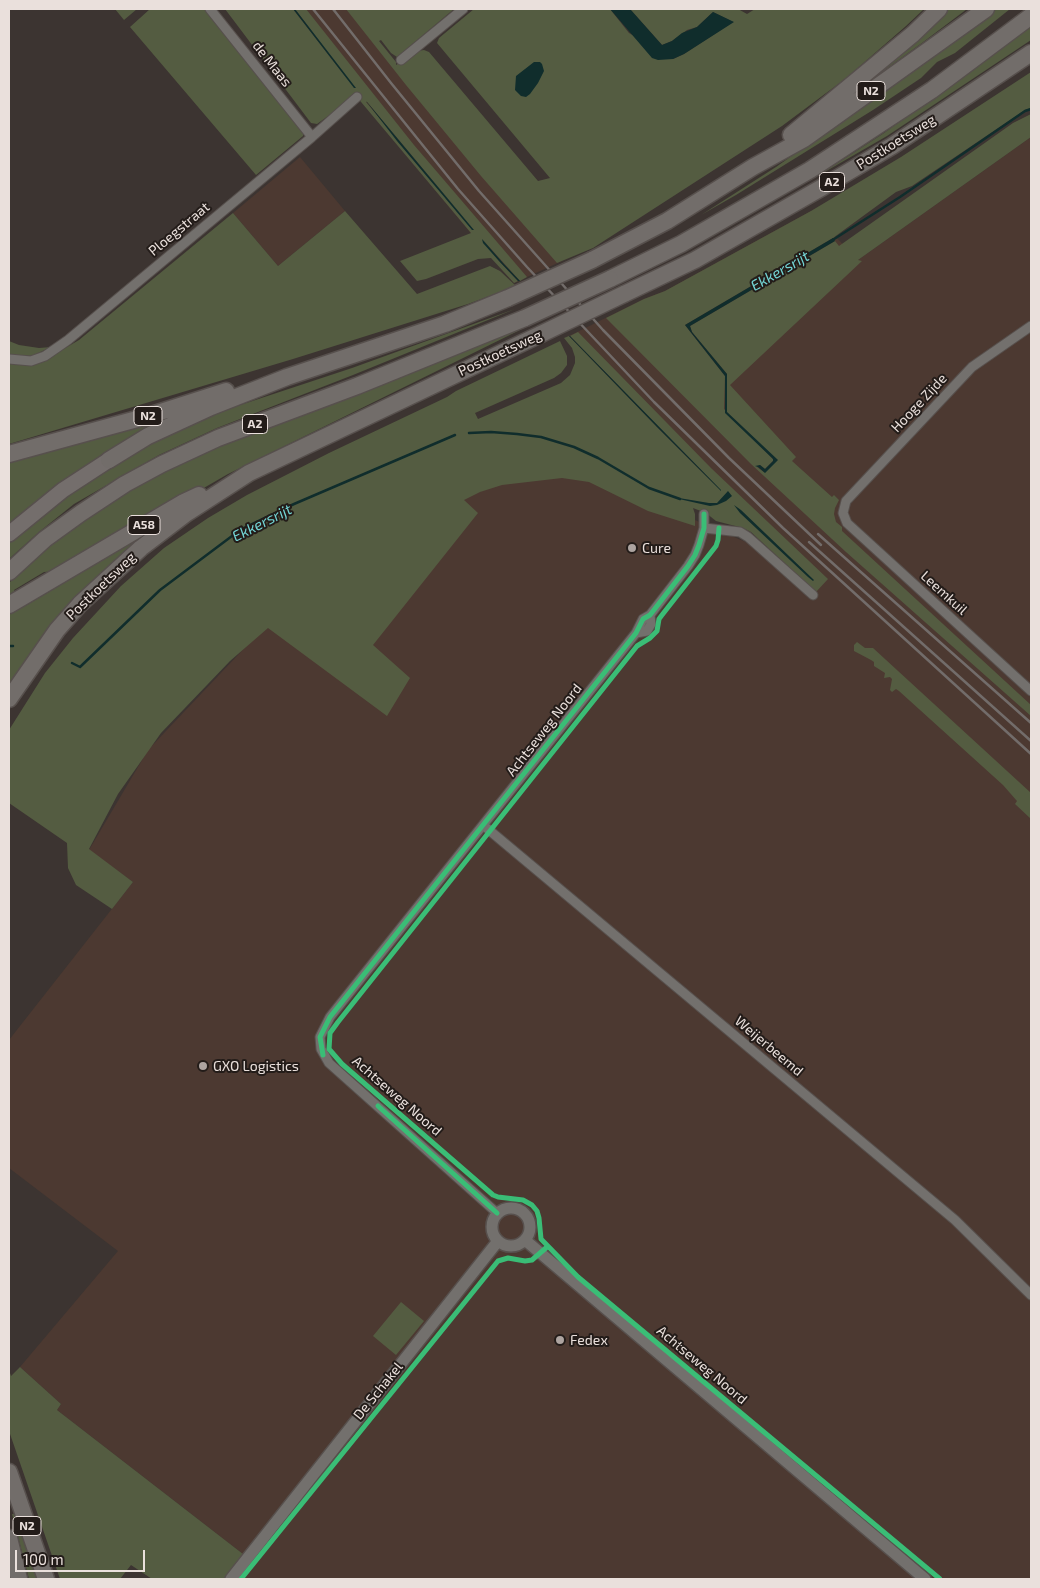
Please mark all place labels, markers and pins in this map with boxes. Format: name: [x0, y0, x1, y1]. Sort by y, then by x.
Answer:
place label: Cure: [642, 540, 671, 556]
marker: Cure: [626, 542, 638, 554]
place label: GXO Logistics: [213, 1058, 299, 1074]
marker: GXO Logistics: [197, 1060, 209, 1072]
place label: Fedex: [570, 1332, 608, 1348]
marker: Fedex: [554, 1334, 566, 1346]

